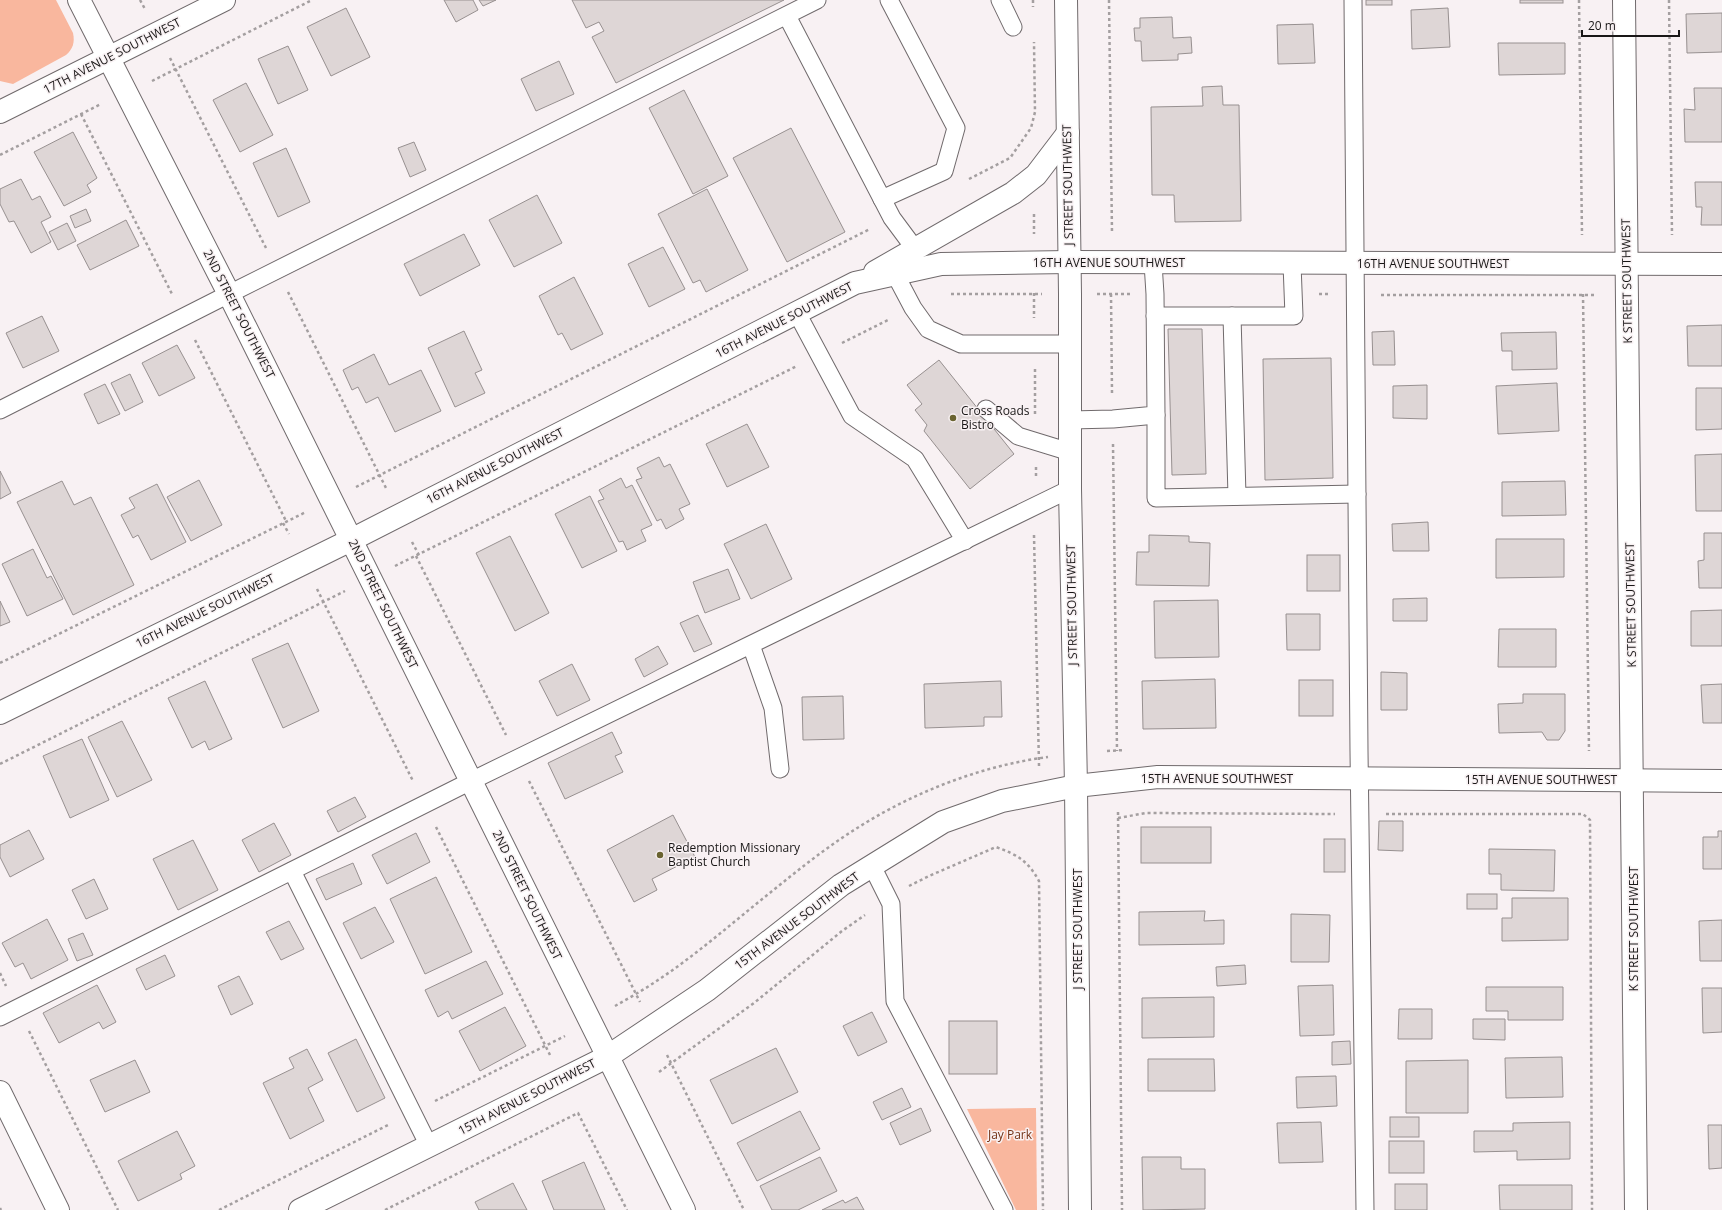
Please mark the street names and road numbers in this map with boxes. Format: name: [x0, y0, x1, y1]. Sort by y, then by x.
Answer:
street label: 17TH AVENUE SOUTHWEST: [40, 13, 184, 98]
street label: J STREET SOUTHWEST: [1058, 124, 1077, 247]
street label: K STREET SOUTHWEST: [1617, 218, 1636, 344]
street label: 2ND STREET SOUTHWEST: [200, 246, 280, 381]
street label: 16TH AVENUE SOUTHWEST: [1033, 254, 1186, 271]
street label: 16TH AVENUE SOUTHWEST: [1357, 255, 1510, 272]
street label: 16TH AVENUE SOUTHWEST: [712, 277, 856, 362]
street label: 16TH AVENUE SOUTHWEST: [423, 423, 567, 508]
street label: 2ND STREET SOUTHWEST: [345, 536, 422, 672]
street label: K STREET SOUTHWEST: [1621, 542, 1640, 668]
street label: J STREET SOUTHWEST: [1062, 544, 1081, 667]
street label: 16TH AVENUE SOUTHWEST: [133, 569, 277, 652]
street label: 15TH AVENUE SOUTHWEST: [1141, 770, 1294, 787]
street label: 15TH AVENUE SOUTHWEST: [1465, 771, 1618, 788]
street label: 2ND STREET SOUTHWEST: [489, 827, 566, 963]
street label: K STREET SOUTHWEST: [1625, 866, 1642, 992]
street label: 15TH AVENUE SOUTHWEST: [731, 868, 863, 973]
street label: J STREET SOUTHWEST: [1069, 868, 1086, 991]
street label: 15TH AVENUE SOUTHWEST: [455, 1054, 599, 1139]

